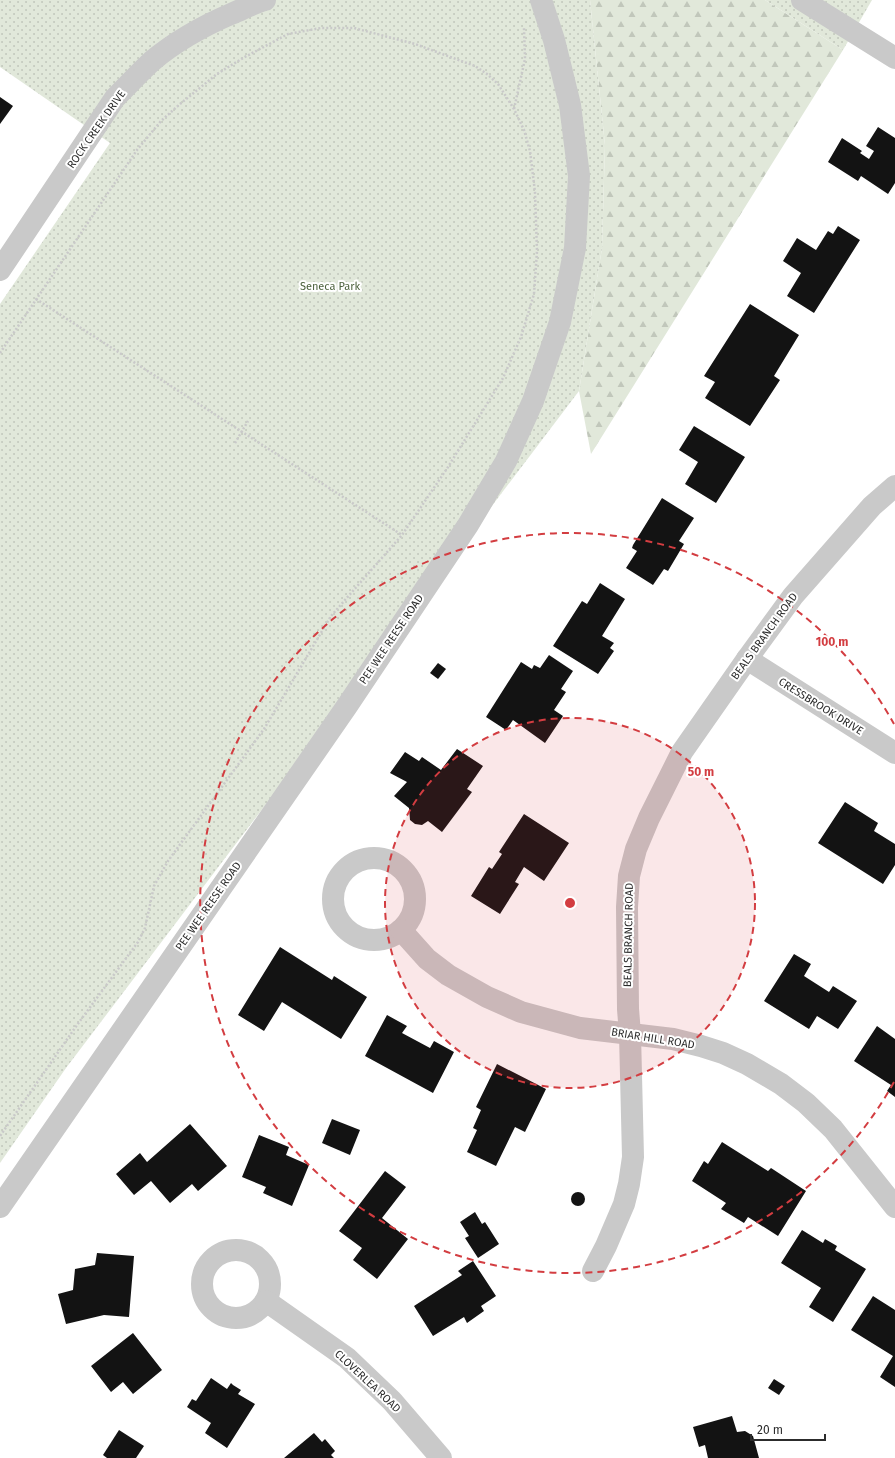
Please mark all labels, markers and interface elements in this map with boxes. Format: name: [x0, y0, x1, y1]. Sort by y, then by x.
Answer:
street label: ROCK CREEK DRIVE: [65, 88, 128, 171]
park label: Seneca Park: [300, 280, 360, 293]
street label: BEALS BRANCH ROAD: [729, 590, 800, 682]
street label: PEE WEE REESE ROAD: [357, 592, 426, 687]
text: 100 m: [816, 635, 848, 649]
street label: CRESSBROOK DRIVE: [776, 675, 866, 738]
text: 50 m: [688, 765, 714, 779]
street label: PEE WEE REESE ROAD: [173, 859, 244, 953]
street label: BEALS BRANCH ROAD: [621, 883, 636, 987]
centre of rings: [563, 896, 577, 910]
street label: BRIAR HILL ROAD: [610, 1025, 696, 1052]
street label: CLOVERLEA ROAD: [332, 1347, 403, 1415]
scale bar: [751, 1416, 825, 1442]
text: 20 m: [757, 1423, 783, 1437]

